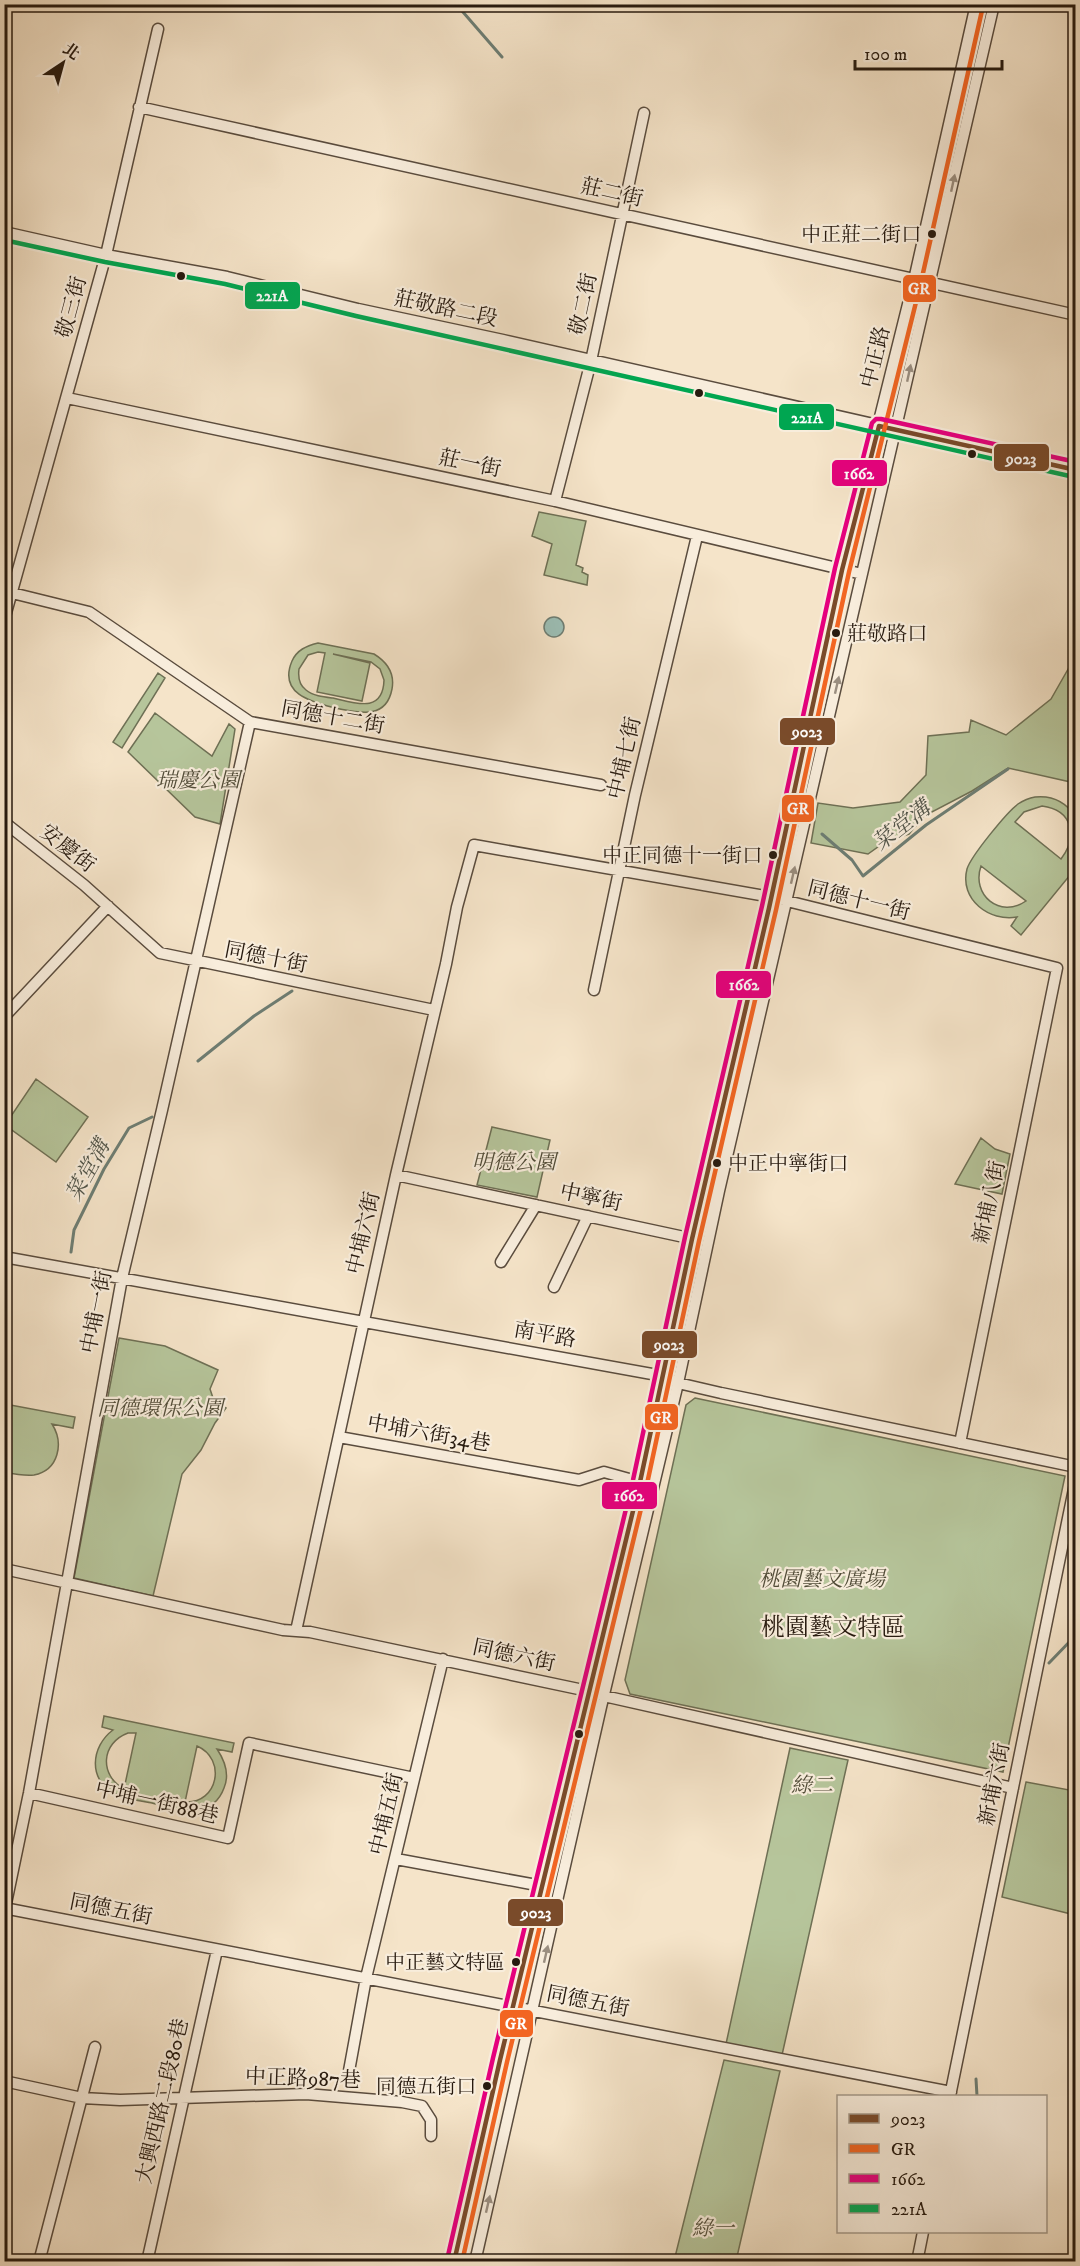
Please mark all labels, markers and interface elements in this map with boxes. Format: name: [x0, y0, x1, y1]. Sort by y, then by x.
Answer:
north arrow: [33, 33, 93, 93]
scale bar: [855, 33, 1002, 71]
text: 北: [59, 39, 84, 64]
text: 100 m: [864, 44, 907, 66]
street label: 莊二街: [578, 173, 645, 213]
one-way arrow: [948, 174, 958, 193]
place label: 中正莊二街口: [801, 223, 921, 248]
marker: 中正莊二街口: [926, 228, 938, 240]
unlabelled marker: [175, 270, 187, 282]
street label: 敬二街: [565, 271, 603, 338]
street label: 敬三街: [51, 273, 93, 341]
line badge: GR: [902, 274, 937, 303]
text: GR: [908, 279, 930, 299]
line badge: 221A: [244, 281, 301, 310]
street label: 莊敬路二段: [392, 285, 500, 333]
text: 221A: [256, 286, 289, 306]
street label: 中正路: [856, 324, 896, 391]
one-way arrow: [905, 364, 914, 383]
unlabelled marker: [693, 387, 705, 399]
line badge: 221A: [778, 403, 835, 431]
text: 221A: [791, 408, 824, 428]
line badge: 9023: [993, 443, 1050, 472]
street label: 莊一街: [436, 445, 503, 483]
unlabelled marker: [966, 448, 978, 460]
text: 9023: [1005, 449, 1036, 469]
line badge: 1662: [831, 459, 888, 487]
text: 1662: [844, 464, 875, 484]
place label: 莊敬路口: [847, 622, 927, 647]
marker: 莊敬路口: [830, 627, 842, 639]
one-way arrow: [833, 676, 842, 695]
street label: 同德十二街: [279, 696, 387, 740]
street label: 中埔七街: [603, 714, 647, 802]
line badge: 9023: [779, 717, 836, 746]
text: 9023: [791, 722, 822, 742]
park label: 瑞慶公園: [156, 768, 243, 794]
water label: 菜堂溝: [868, 793, 939, 857]
line badge: GR: [781, 794, 815, 823]
text: GR: [787, 799, 809, 819]
street label: 安慶街: [35, 819, 100, 878]
place label: 中正同德十一街口: [602, 844, 762, 869]
marker: 中正同德十一街口: [767, 849, 779, 861]
one-way arrow: [789, 865, 798, 884]
street label: 同德十一街: [805, 876, 913, 926]
street label: 同德十街: [222, 937, 310, 979]
line badge: 1662: [715, 970, 772, 999]
text: 1662: [729, 975, 760, 995]
water label: 菜堂溝: [61, 1133, 118, 1206]
park label: 明德公園: [472, 1150, 559, 1176]
place label: 中正中寧街口: [728, 1152, 848, 1177]
marker: 中正中寧街口: [711, 1157, 723, 1169]
street label: 新埔八街: [969, 1158, 1011, 1246]
street label: 中寧街: [557, 1179, 624, 1217]
street label: 中埔六街: [342, 1189, 386, 1277]
street label: 中埔一街: [76, 1268, 118, 1356]
street label: 南平路: [512, 1317, 578, 1353]
line badge: 9023: [641, 1330, 698, 1359]
text: 9023: [653, 1335, 684, 1355]
park label: 同德環保公園: [97, 1396, 226, 1422]
line badge: GR: [644, 1403, 679, 1431]
text: GR: [650, 1408, 672, 1428]
street label: 中埔六街34巷: [365, 1410, 493, 1458]
line badge: 1662: [601, 1481, 658, 1510]
text: 1662: [614, 1486, 645, 1506]
park label: 桃園藝文廣場: [759, 1567, 887, 1593]
district label: 桃園藝文特區: [761, 1613, 905, 1643]
street label: 同德六街: [470, 1635, 558, 1677]
unlabelled marker: [573, 1728, 585, 1740]
street label: 新埔六街: [974, 1740, 1016, 1828]
street label: 中埔五街: [365, 1770, 409, 1858]
park label: 綠二: [791, 1773, 834, 1799]
street label: 中埔一街88巷: [92, 1776, 221, 1830]
street label: 同德五街: [67, 1889, 155, 1931]
line badge: 9023: [507, 1898, 564, 1927]
text: 9023: [520, 1903, 551, 1923]
one-way arrow: [541, 1944, 551, 1963]
place label: 中正藝文特區: [385, 1951, 505, 1976]
marker: 中正藝文特區: [510, 1956, 522, 1968]
street label: 同德五街: [544, 1981, 632, 2023]
line badge: GR: [499, 2009, 534, 2038]
text: GR: [505, 2014, 527, 2034]
street label: 大興西路二段80巷: [131, 2016, 195, 2186]
street label: 中正路987巷: [245, 2064, 361, 2094]
place label: 同德五街口: [376, 2075, 476, 2100]
marker: 同德五街口: [481, 2080, 493, 2092]
legend: [837, 2095, 1047, 2233]
text: 9023: [890, 2109, 925, 2131]
text: GR: [891, 2139, 916, 2161]
text: 1662: [891, 2169, 925, 2191]
one-way arrow: [484, 2195, 494, 2214]
text: 221A: [891, 2199, 927, 2221]
park label: 綠一: [692, 2216, 736, 2242]

